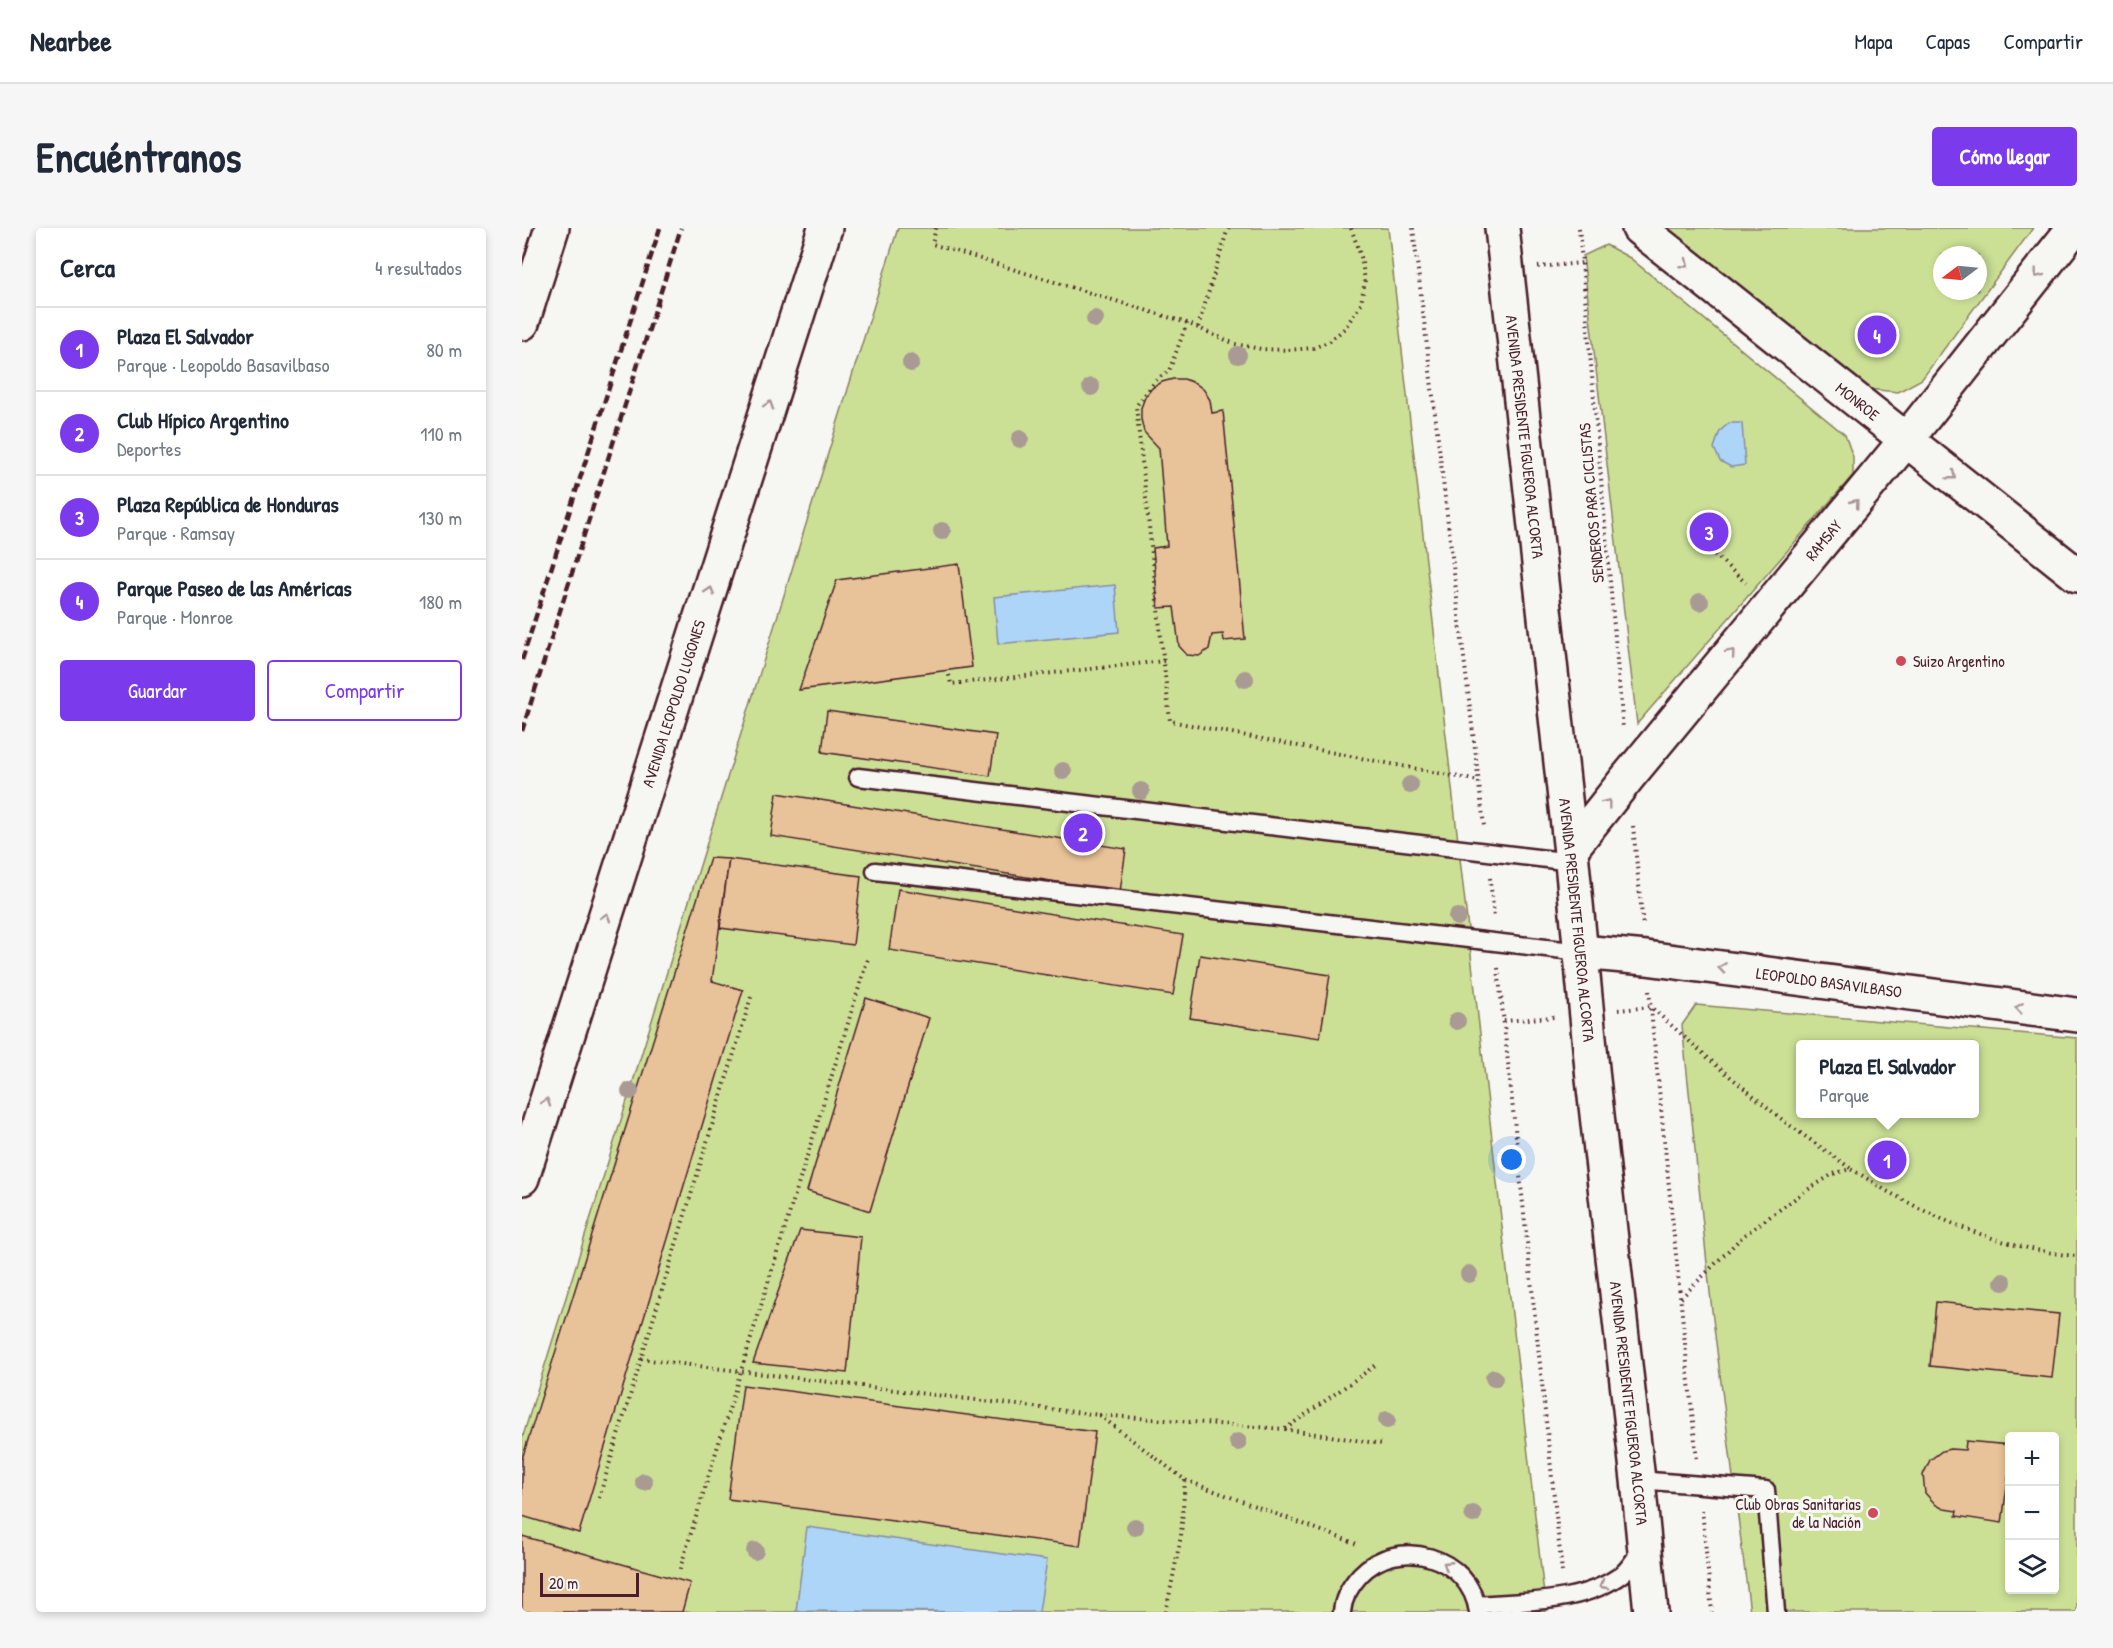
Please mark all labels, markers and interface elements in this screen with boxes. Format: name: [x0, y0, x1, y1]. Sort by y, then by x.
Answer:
text: Nearbee: [30, 22, 112, 60]
text: Mapa: [1854, 27, 1892, 56]
text: Capas: [1925, 27, 1970, 56]
text: Compartir: [2003, 27, 2083, 56]
button: Cómo llegar: [1932, 127, 2077, 186]
text: Encuéntranos: [36, 128, 242, 185]
north arrow: [1933, 246, 1987, 300]
text: Cerca: [60, 250, 115, 285]
text: 4 resultados: [375, 254, 462, 281]
one-way arrow: [1678, 257, 1689, 268]
one-way arrow: [2034, 267, 2045, 278]
pin: 4: [1858, 312, 1896, 358]
street label: AVENIDA PRESIDENTE FIGUEROA ALCORTA: [1501, 314, 1549, 560]
text: Plaza El Salvador: [117, 321, 254, 351]
text: 1: [76, 336, 83, 363]
text: 80 m: [426, 336, 462, 363]
text: Parque · Leopoldo Basavilbaso: [117, 351, 330, 378]
street label: MONROE: [1831, 377, 1884, 425]
one-way arrow: [761, 400, 774, 411]
text: Club Hípico Argentino: [117, 405, 289, 435]
text: 2: [75, 420, 84, 447]
text: 110 m: [420, 420, 462, 447]
street label: SENDEROS PARA CICLISTAS: [1573, 422, 1609, 584]
text: Deportes: [117, 435, 181, 462]
one-way arrow: [1945, 469, 1956, 480]
text: Plaza República de Honduras: [117, 489, 339, 519]
one-way arrow: [1848, 498, 1859, 509]
text: 3: [75, 504, 84, 531]
text: 130 m: [419, 504, 462, 531]
pin: 3: [1690, 510, 1728, 554]
street label: RAMSAY: [1800, 515, 1847, 565]
text: Parque · Ramsay: [117, 519, 235, 546]
text: Parque Paseo de las Américas: [117, 573, 352, 603]
one-way arrow: [703, 586, 715, 597]
text: 4: [76, 588, 83, 615]
text: 180 m: [419, 588, 462, 615]
text: Parque · Monroe: [117, 603, 233, 630]
street label: AVENIDA LEOPOLDO LUGONES: [636, 617, 710, 790]
one-way arrow: [1724, 649, 1735, 660]
place label: Suizo Argentino: [1913, 650, 2005, 672]
marker: Suizo Argentino: [1894, 654, 1908, 668]
button: Guardar: [60, 660, 255, 721]
button: Compartir: [267, 660, 462, 721]
street label: AVENIDA PRESIDENTE FIGUEROA ALCORTA: [1554, 797, 1600, 1043]
one-way arrow: [1599, 799, 1610, 810]
pin: 2: [1064, 810, 1102, 856]
one-way arrow: [598, 912, 611, 923]
one-way arrow: [1717, 962, 1726, 974]
street label: LEOPOLDO BASAVILBASO: [1755, 962, 1903, 1003]
one-way arrow: [2014, 1002, 2024, 1014]
popup: [1796, 1040, 1979, 1118]
text: Plaza El Salvador: [1819, 1051, 1956, 1081]
text: Parque: [1819, 1081, 1870, 1108]
one-way arrow: [539, 1097, 551, 1108]
pin: 1: [1868, 1138, 1906, 1182]
your location: [1497, 1145, 1526, 1174]
street label: AVENIDA PRESIDENTE FIGUEROA ALCORTA: [1605, 1280, 1653, 1526]
map controls: [2005, 1432, 2059, 1594]
button: +: [2005, 1432, 2059, 1486]
button: −: [2005, 1486, 2059, 1540]
place label: Club Obras Sanitarias de la Nación: [1735, 1493, 1861, 1533]
marker: Club Obras Sanitarias de la Nación: [1866, 1506, 1880, 1520]
button: layers: [2005, 1540, 2059, 1594]
one-way arrow: [1442, 1562, 1453, 1573]
scale bar: [540, 1570, 639, 1598]
text: 20 m: [549, 1572, 578, 1594]
one-way arrow: [1599, 1578, 1609, 1589]

